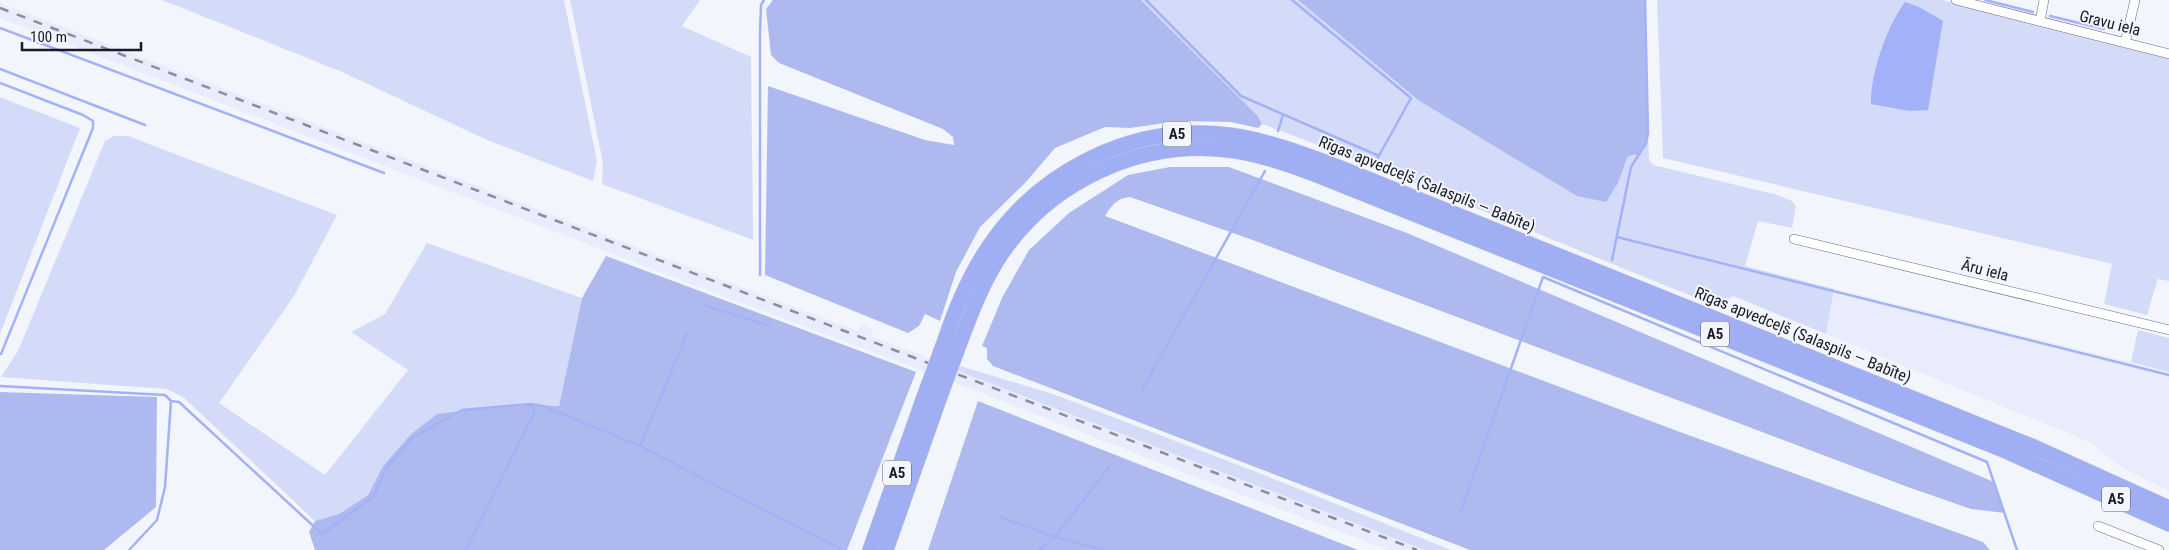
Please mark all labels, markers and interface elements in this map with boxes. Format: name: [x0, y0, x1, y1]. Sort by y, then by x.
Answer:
street label: Gravu iela: [2077, 6, 2143, 40]
scale bar: [22, 20, 141, 52]
text: 100 m: [30, 28, 67, 46]
road number: A5: [1163, 122, 1191, 146]
street label: Rīgas apvedceļš (Salaspils — Babīte): [1316, 132, 1538, 237]
street label: Āru iela: [1959, 255, 2011, 285]
street label: Rīgas apvedceļš (Salaspils — Babīte): [1692, 283, 1914, 388]
road number: A5: [1701, 322, 1729, 346]
road number: A5: [883, 460, 911, 486]
road number: A5: [2102, 486, 2130, 512]

